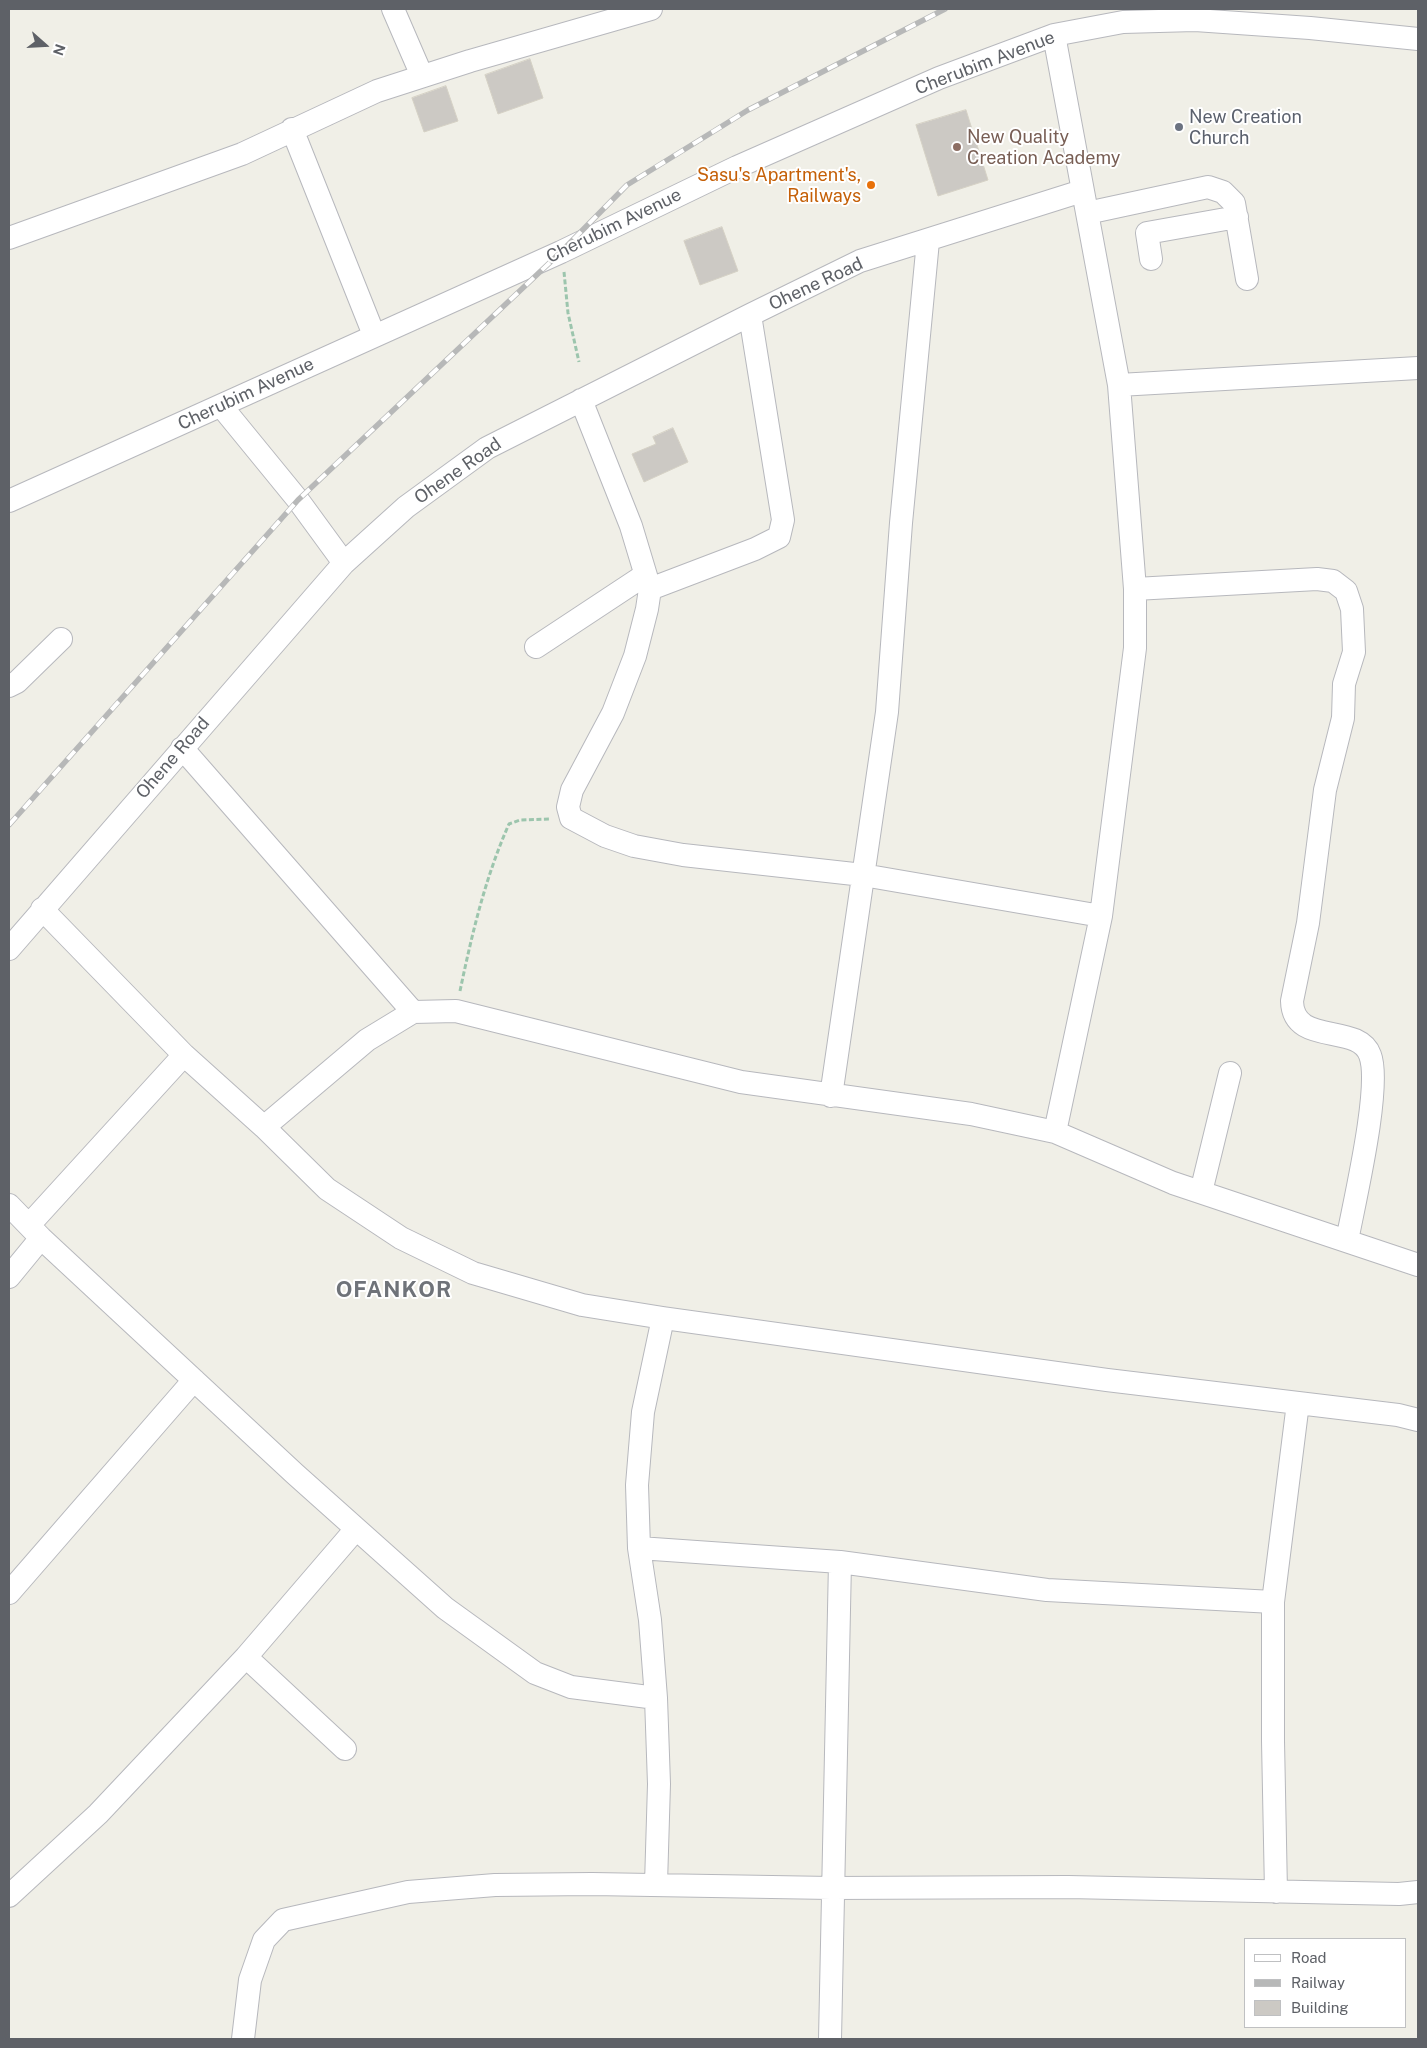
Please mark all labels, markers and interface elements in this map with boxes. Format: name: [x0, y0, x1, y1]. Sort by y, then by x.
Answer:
north arrow: [20, 20, 70, 70]
street label: Cherubim Avenue: [912, 26, 1058, 100]
text: N: [50, 42, 69, 58]
place label: New Creation Church: [1189, 106, 1302, 148]
marker: New Creation Church: [1173, 121, 1185, 133]
place label: New Quality Creation Academy: [967, 126, 1120, 168]
marker: New Quality Creation Academy: [951, 141, 963, 153]
place label: Sasu's Apartment's, Railways: [697, 164, 861, 206]
marker: Sasu's Apartment's, Railways: [865, 179, 877, 191]
street label: Cherubim Avenue: [543, 184, 685, 268]
street label: Ohene Road: [766, 253, 866, 315]
street label: Cherubim Avenue: [175, 353, 317, 435]
street label: Ohene Road: [410, 433, 506, 509]
street label: Ohene Road: [132, 713, 214, 803]
district label: OFANKOR: [335, 1277, 453, 1303]
legend: [1244, 1938, 1407, 2028]
text: Road: [1291, 1949, 1327, 1966]
text: Railway: [1291, 1974, 1345, 1991]
text: Building: [1291, 1999, 1349, 2016]

